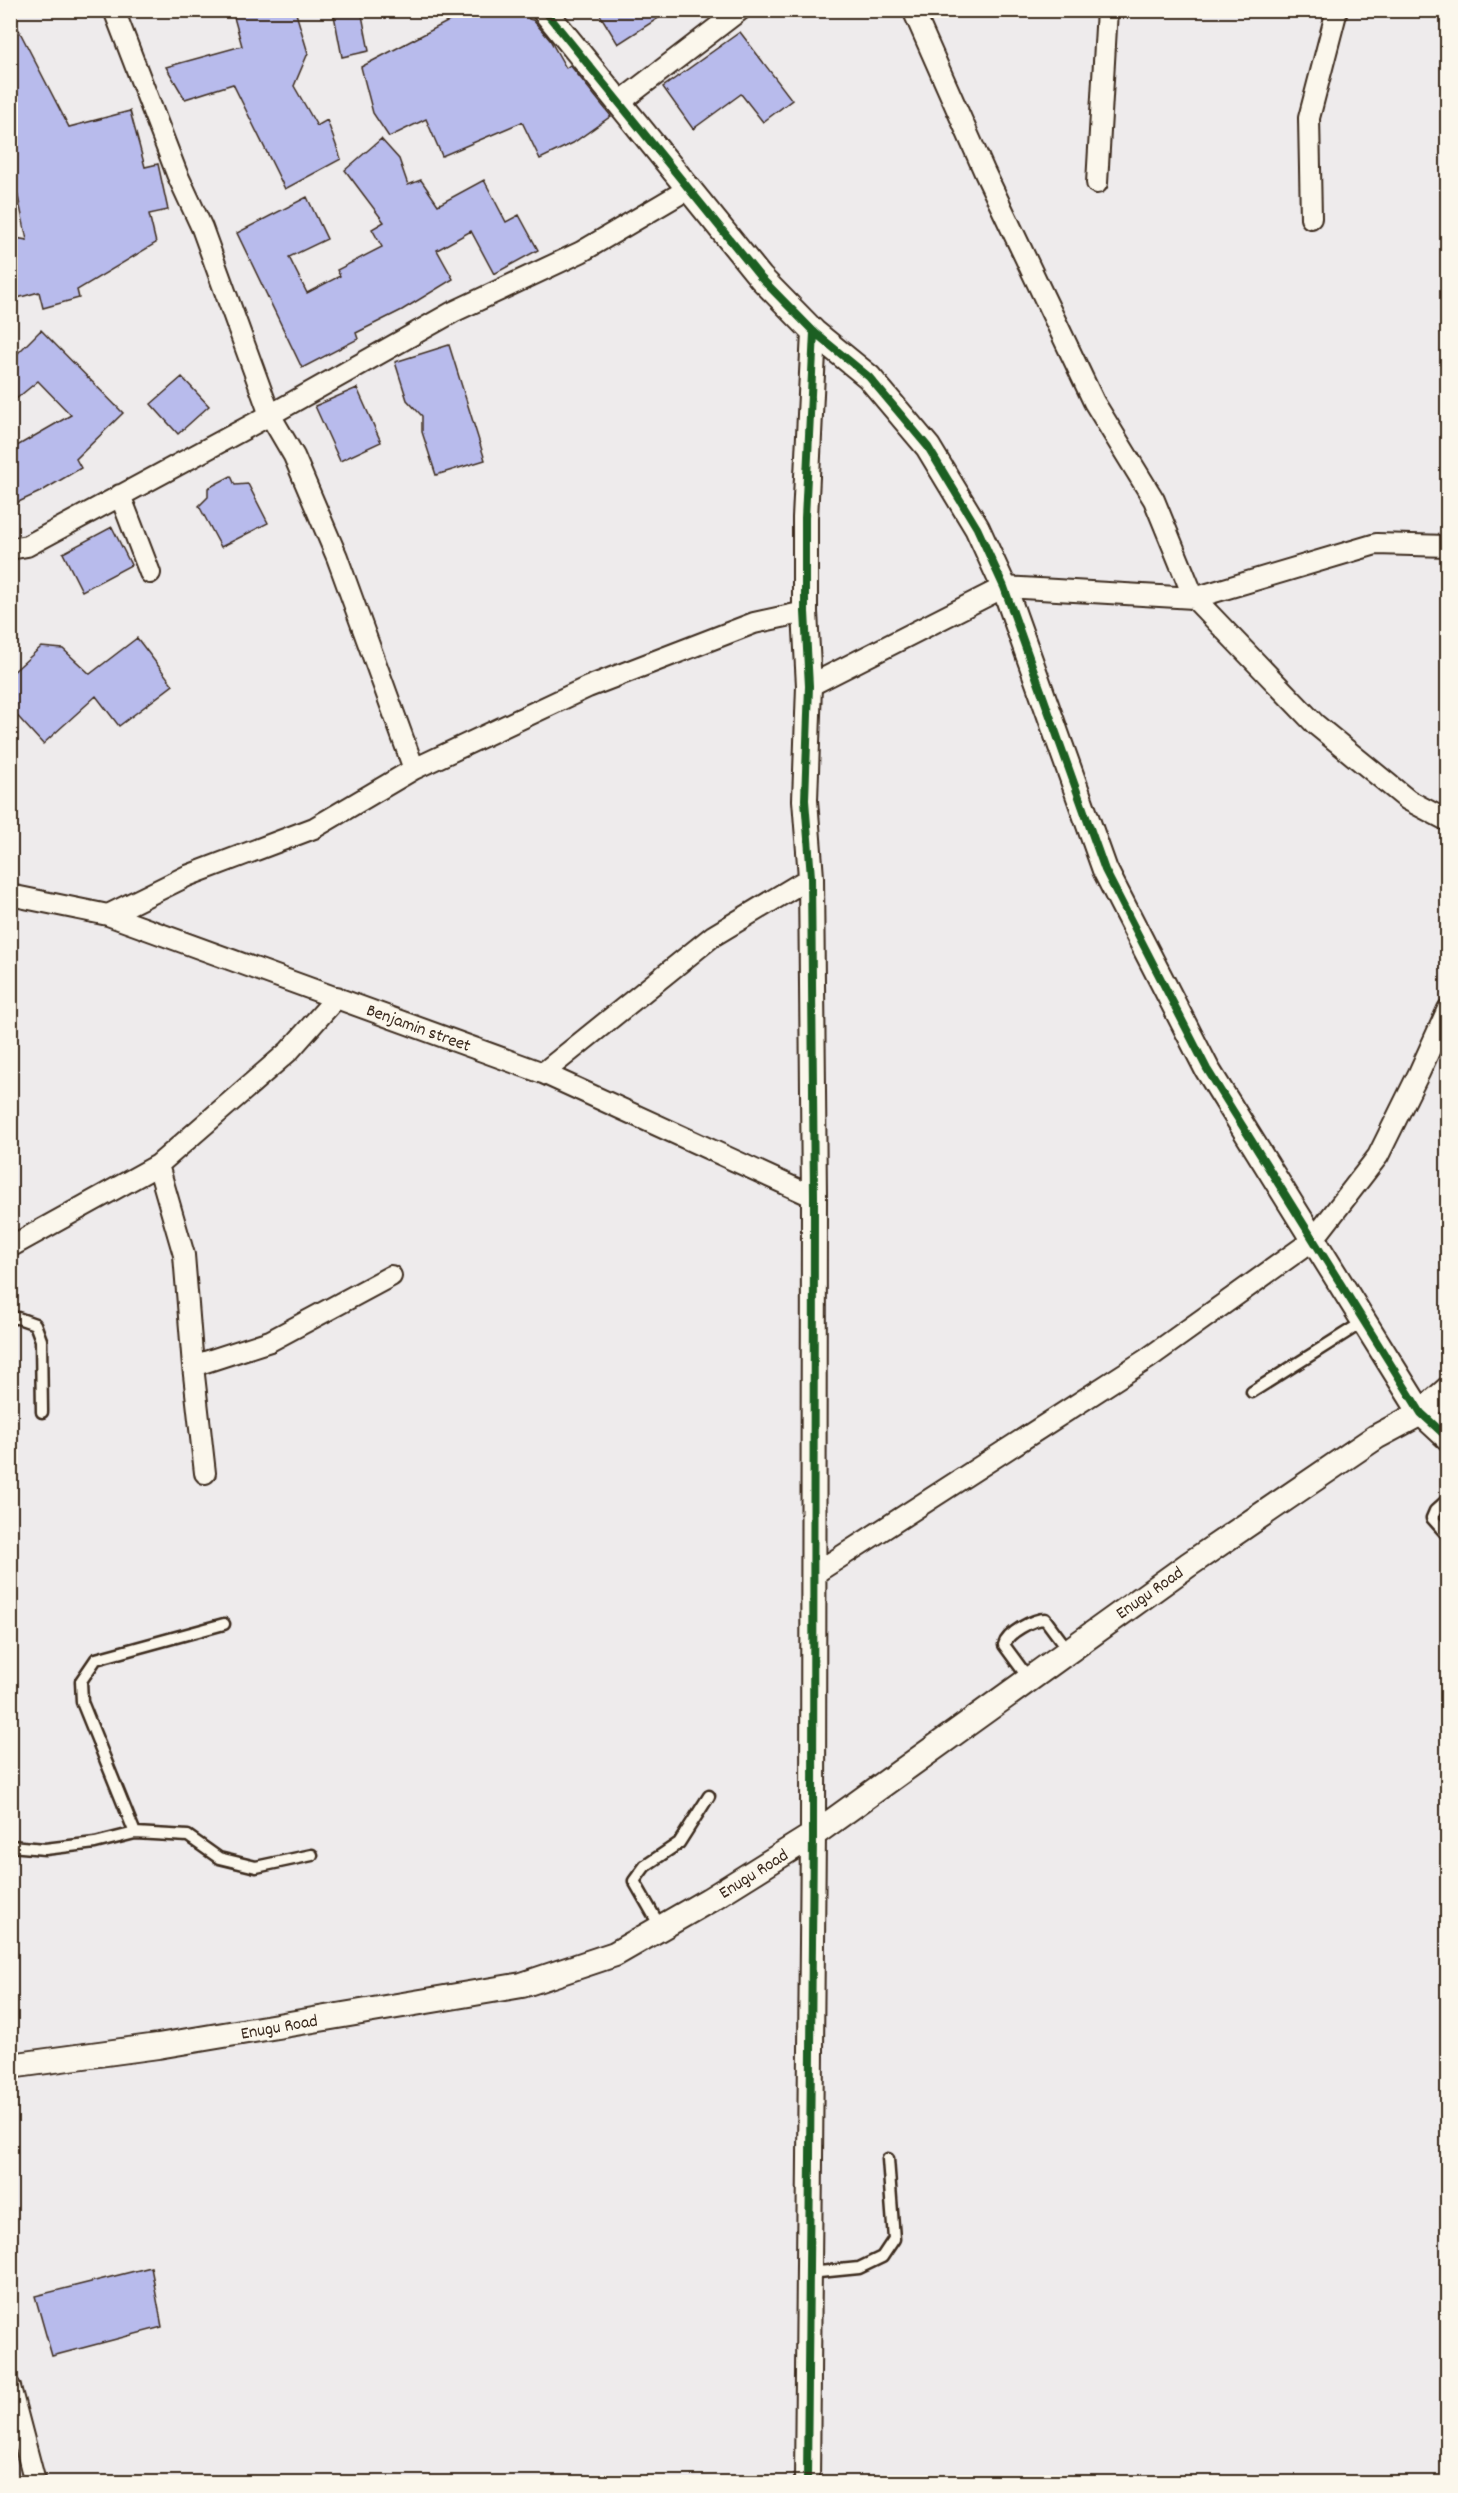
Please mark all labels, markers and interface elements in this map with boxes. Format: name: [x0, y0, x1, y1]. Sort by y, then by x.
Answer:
street label: Benjamin street: [362, 999, 474, 1060]
street label: Enugu Road: [1111, 1562, 1189, 1627]
street label: Enugu Road: [715, 1844, 794, 1906]
street label: Enugu Road: [239, 2009, 320, 2048]

